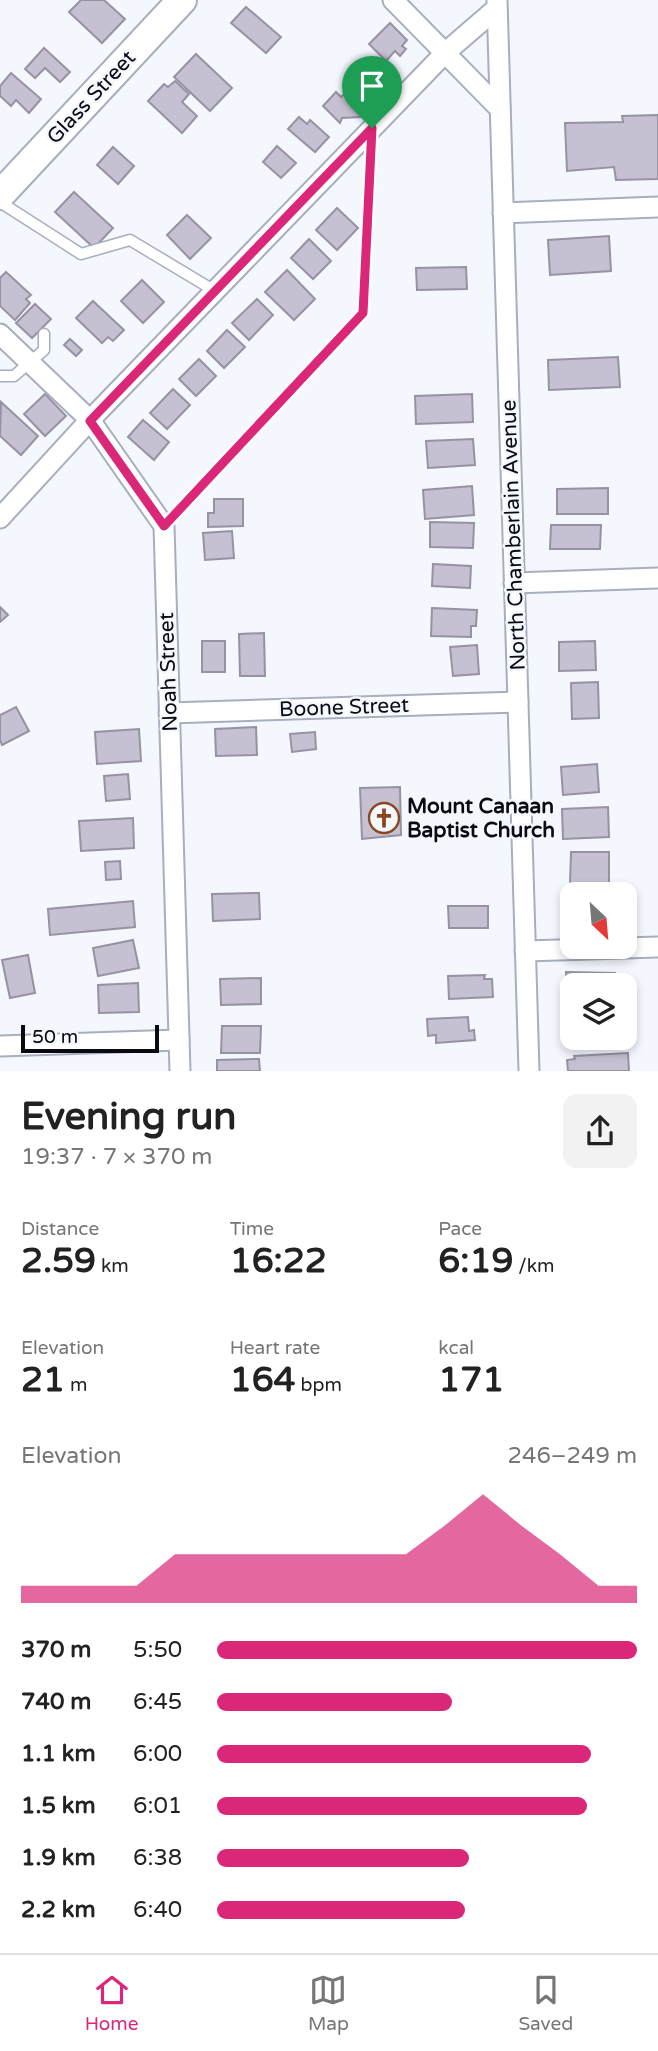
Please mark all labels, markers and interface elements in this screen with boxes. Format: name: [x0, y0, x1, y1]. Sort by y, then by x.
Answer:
street label: Glass Street: [42, 45, 141, 149]
pin: [342, 56, 402, 128]
icon: arrive: [353, 67, 391, 105]
street label: North Chamberlain Avenue: [496, 399, 531, 671]
street label: Noah Street: [154, 612, 183, 732]
street label: Boone Street: [279, 693, 409, 722]
place label: Mount Canaan Baptist Church: [407, 794, 555, 843]
church icon: Mount Canaan Baptist Church: [367, 801, 401, 835]
north arrow: [560, 882, 637, 959]
map controls: [560, 882, 637, 1050]
button: layers: [560, 973, 637, 1050]
scale bar: [21, 1022, 159, 1054]
text: 50 m: [32, 1026, 78, 1048]
text: Evening run: [21, 1094, 236, 1140]
button: share: [563, 1094, 637, 1168]
text: 19:37 · 7 × 370 m: [21, 1143, 212, 1171]
text: Distance: [21, 1218, 99, 1240]
text: Time: [230, 1218, 274, 1240]
text: Pace: [438, 1218, 482, 1240]
text: 2.59: [21, 1240, 96, 1282]
text: 16:22: [230, 1240, 327, 1282]
text: 6:19: [438, 1240, 513, 1282]
text: km: [96, 1255, 129, 1277]
text: /km: [513, 1255, 555, 1277]
text: Elevation: [21, 1337, 104, 1359]
text: Heart rate: [230, 1337, 320, 1359]
text: kcal: [438, 1337, 474, 1359]
text: 21: [21, 1359, 65, 1401]
text: 164: [230, 1359, 296, 1401]
text: 171: [438, 1359, 504, 1401]
text: m: [65, 1374, 87, 1396]
text: bpm: [296, 1374, 342, 1396]
text: Elevation: [21, 1442, 122, 1470]
text: 246–249 m: [508, 1442, 637, 1470]
text: 370 m: [21, 1636, 91, 1664]
text: 5:50: [133, 1636, 182, 1664]
text: 740 m: [21, 1688, 91, 1716]
text: 6:45: [133, 1688, 182, 1716]
text: 1.1 km: [21, 1740, 96, 1768]
text: 6:00: [133, 1740, 182, 1768]
text: 1.5 km: [21, 1792, 96, 1820]
text: 6:01: [133, 1792, 182, 1820]
text: 1.9 km: [21, 1844, 96, 1872]
text: 6:38: [133, 1844, 182, 1872]
text: 2.2 km: [21, 1896, 96, 1924]
text: 6:40: [133, 1896, 182, 1924]
tab: Home: [85, 1971, 139, 2035]
tab: Map: [308, 1971, 349, 2035]
tab: Saved: [518, 1971, 573, 2035]

